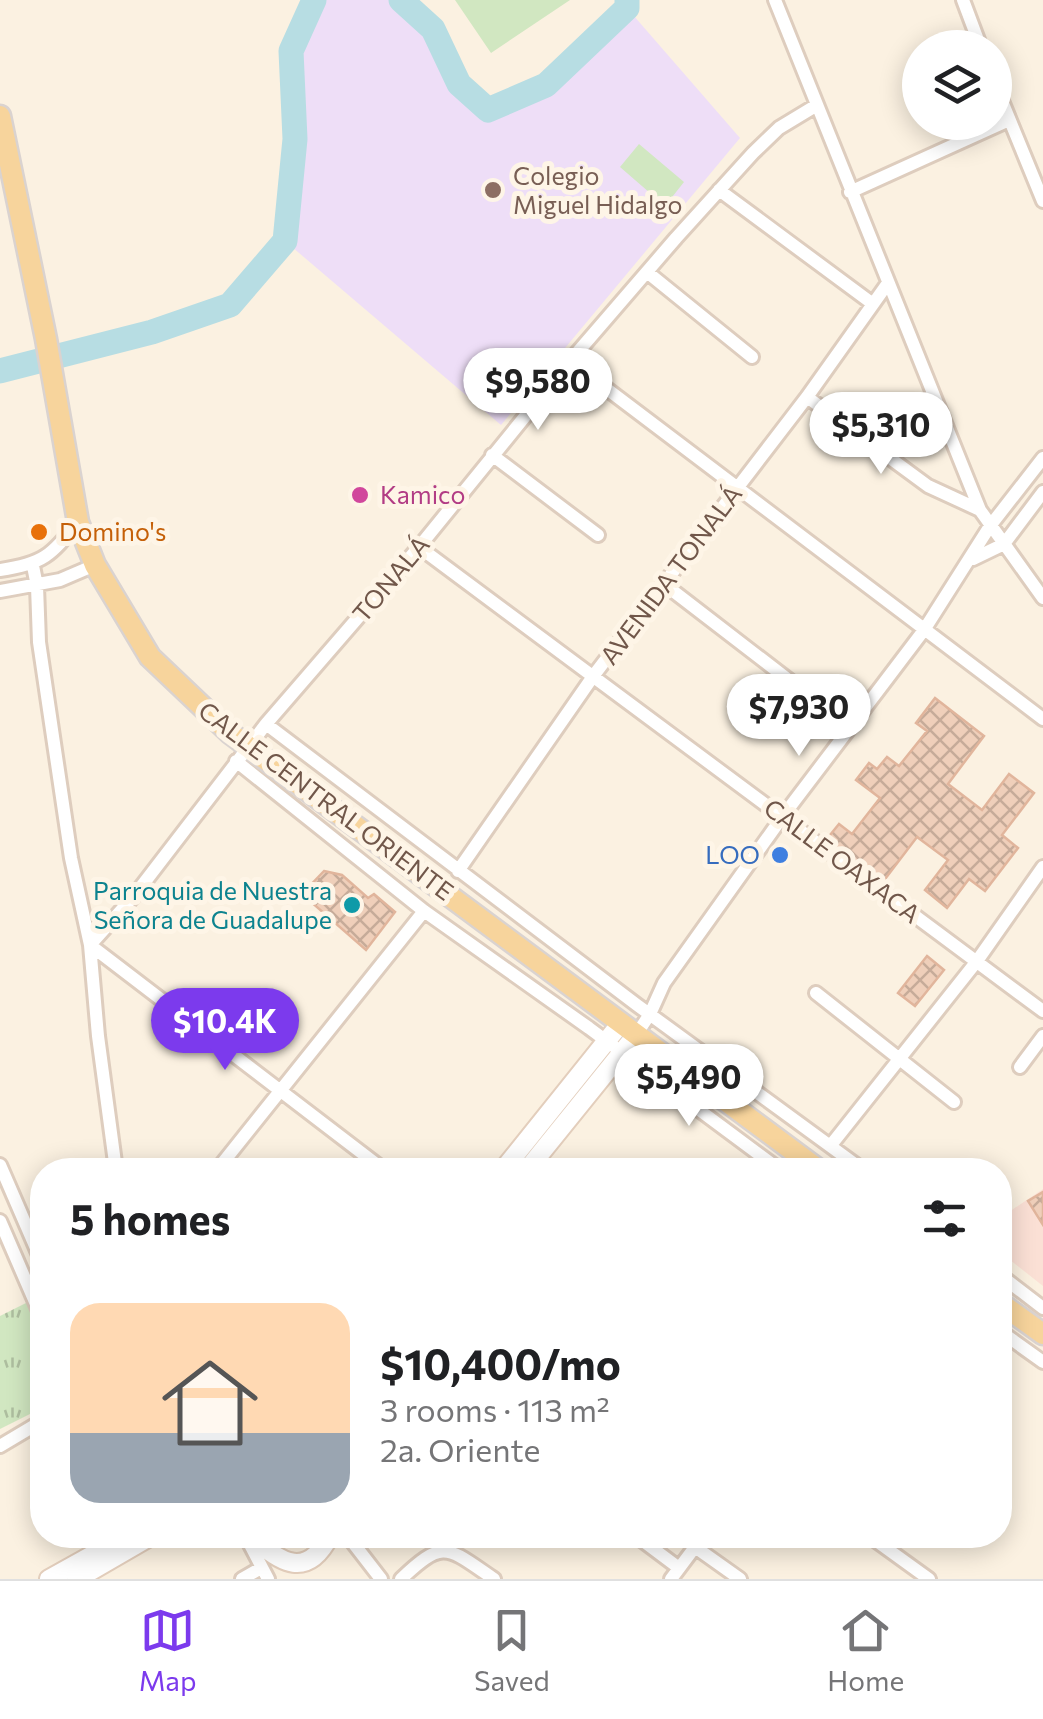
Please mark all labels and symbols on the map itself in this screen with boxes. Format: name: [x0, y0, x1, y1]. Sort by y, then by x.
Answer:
place label: Colegio Miguel Hidalgo: [513, 160, 682, 219]
marker: Colegio Miguel Hidalgo: [482, 179, 504, 201]
pin: $9,580: [457, 348, 619, 433]
pin: $5,310: [800, 392, 962, 477]
place label: Kamico: [380, 479, 465, 509]
street label: AVENIDA TONALÁ: [593, 479, 747, 670]
marker: Kamico: [349, 484, 371, 506]
place label: Domino's: [59, 516, 166, 546]
marker: Domino's: [28, 521, 50, 543]
street label: TONALÁ: [346, 529, 435, 628]
pin: $7,930: [718, 674, 880, 759]
street label: CALLE CENTRAL ORIENTE: [193, 695, 460, 906]
street label: CALLE OAXACA: [759, 792, 926, 929]
place label: LOO: [705, 839, 760, 869]
marker: LOO: [769, 844, 791, 866]
place label: Parroquia de Nuestra Señora de Guadalupe: [93, 875, 332, 934]
marker: Parroquia de Nuestra Señora de Guadalupe: [341, 894, 363, 916]
pin: $10.4K: [144, 988, 306, 1073]
pin: $5,490: [608, 1044, 770, 1129]

